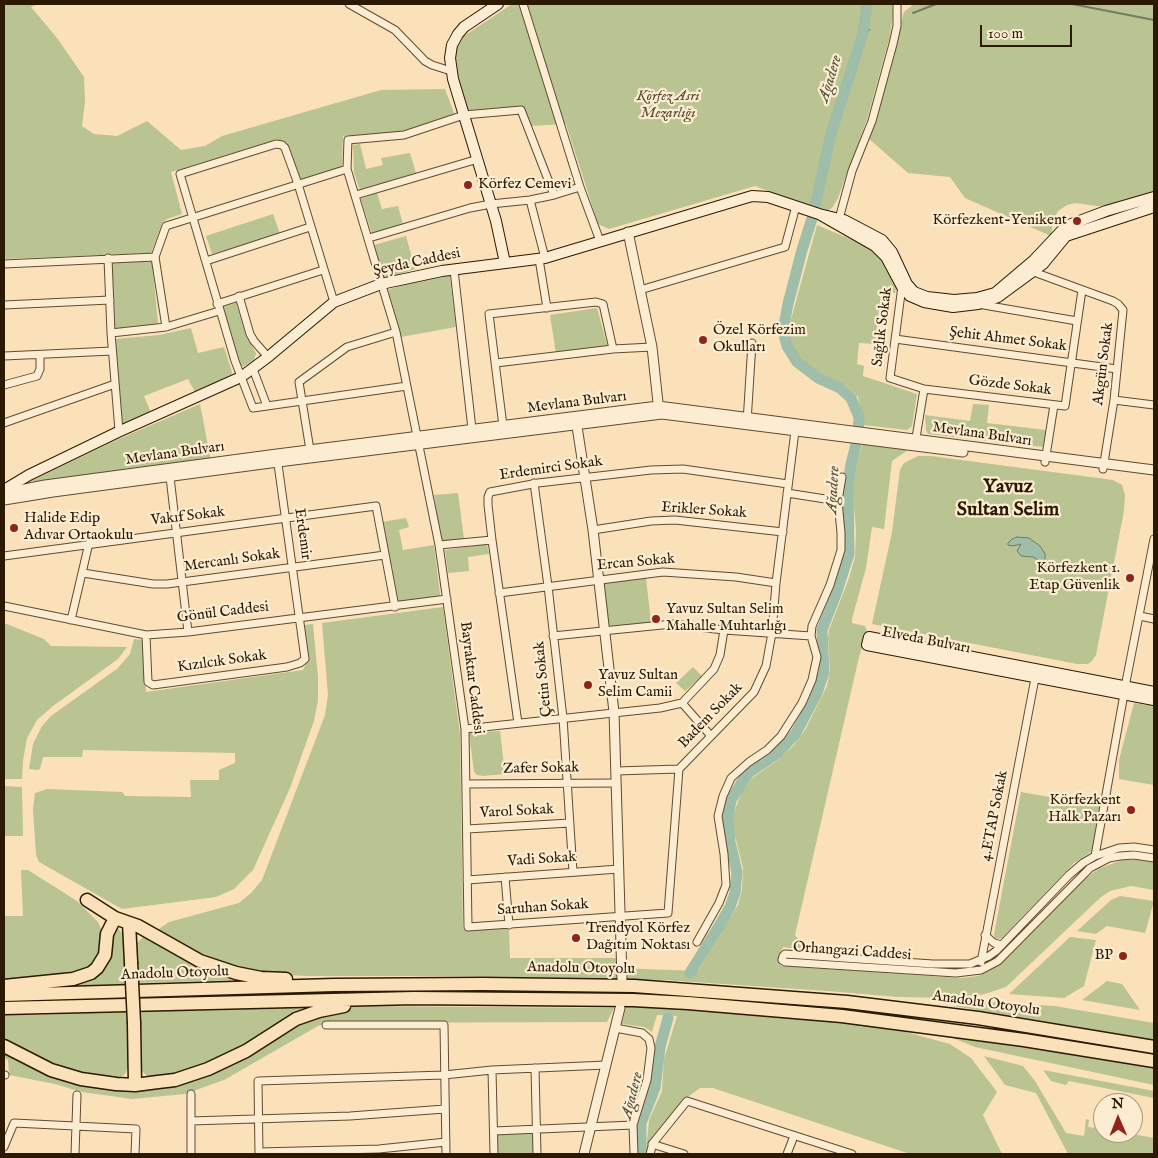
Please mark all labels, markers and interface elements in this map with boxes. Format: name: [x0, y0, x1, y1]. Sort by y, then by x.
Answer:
scale bar: [983, 15, 1076, 47]
text: 100 m: [988, 24, 1023, 43]
water label: Ağadere: [815, 53, 847, 105]
park label: Körfez Asri Mezarlığı: [636, 88, 700, 123]
place label: Körfez Cemevi: [478, 176, 572, 194]
marker: Körfez Cemevi: [462, 179, 474, 191]
place label: Körfezkent-Yenikent: [932, 212, 1067, 230]
marker: Körfezkent-Yenikent: [1071, 215, 1083, 227]
street label: Şeyda Caddesi: [372, 245, 462, 281]
street label: Sağlık Sokak: [869, 286, 897, 368]
street label: Akgün Sokak: [1090, 321, 1118, 407]
place label: Özel Körfezim Okulları: [713, 322, 806, 357]
street label: Şehit Ahmet Sokak: [948, 324, 1068, 356]
marker: Özel Körfezim Okulları: [697, 334, 709, 346]
street label: Gözde Sokak: [968, 372, 1052, 400]
street label: Mevlana Bulvarı: [526, 388, 628, 418]
street label: Mevlana Bulvarı: [931, 419, 1033, 451]
street label: Mevlana Bulvarı: [124, 438, 226, 470]
street label: Erdemirci Sokak: [498, 453, 604, 485]
water label: Ağadere: [823, 465, 845, 515]
district label: Yavuz Sultan Selim: [957, 476, 1059, 523]
street label: Erikler Sokak: [661, 499, 747, 523]
street label: Vakıf Sokak: [150, 504, 226, 530]
street label: Erdemir: [289, 507, 315, 561]
place label: Halide Edip Adıvar Ortaokulu: [24, 510, 133, 545]
marker: Halide Edip Adıvar Ortaokulu: [8, 522, 20, 534]
street label: Mercanlı Sokak: [183, 545, 281, 577]
street label: Ercan Sokak: [596, 551, 676, 575]
place label: Körfezkent 1. Etap Güvenlik: [1029, 560, 1120, 595]
marker: Körfezkent 1. Etap Güvenlik: [1124, 572, 1136, 584]
street label: Gönül Caddesi: [176, 598, 270, 628]
place label: Yavuz Sultan Selim Mahalle Muhtarlığı: [666, 601, 786, 636]
marker: Yavuz Sultan Selim Mahalle Muhtarlığı: [650, 613, 662, 625]
street label: Bayraktar Caddesi: [455, 621, 487, 735]
street label: Elveda Bulvarı: [880, 624, 972, 658]
street label: Çetin Sokak: [531, 640, 557, 718]
street label: Kızılcık Sokak: [176, 647, 268, 677]
place label: Yavuz Sultan Selim Camii: [598, 667, 678, 702]
marker: Yavuz Sultan Selim Camii: [582, 679, 594, 691]
street label: Badem Sokak: [675, 679, 747, 753]
street label: Zafer Sokak: [503, 759, 579, 779]
street label: 4.ETAP Sokak: [977, 769, 1013, 863]
place label: Körfezkent Halk Pazarı: [1048, 792, 1121, 827]
street label: Varol Sokak: [479, 801, 555, 823]
marker: Körfezkent Halk Pazarı: [1125, 804, 1137, 816]
street label: Vadi Sokak: [507, 849, 577, 871]
street label: Saruhan Sokak: [497, 896, 589, 920]
place label: Trendyol Körfez Dağıtım Noktası: [586, 920, 690, 955]
marker: Trendyol Körfez Dağıtım Noktası: [570, 932, 582, 944]
street label: Orhangazi Caddesi: [792, 939, 912, 965]
place label: BP: [1094, 947, 1113, 965]
marker: BP: [1117, 950, 1129, 962]
street label: Anadolu Otoyolu: [527, 959, 635, 979]
street label: Anadolu Otoyolu: [121, 963, 229, 985]
street label: Anadolu Otoyolu: [931, 988, 1041, 1020]
water label: Ağadere: [618, 1070, 648, 1122]
north arrow: [1093, 1093, 1143, 1143]
text: N: [1112, 1095, 1124, 1113]

